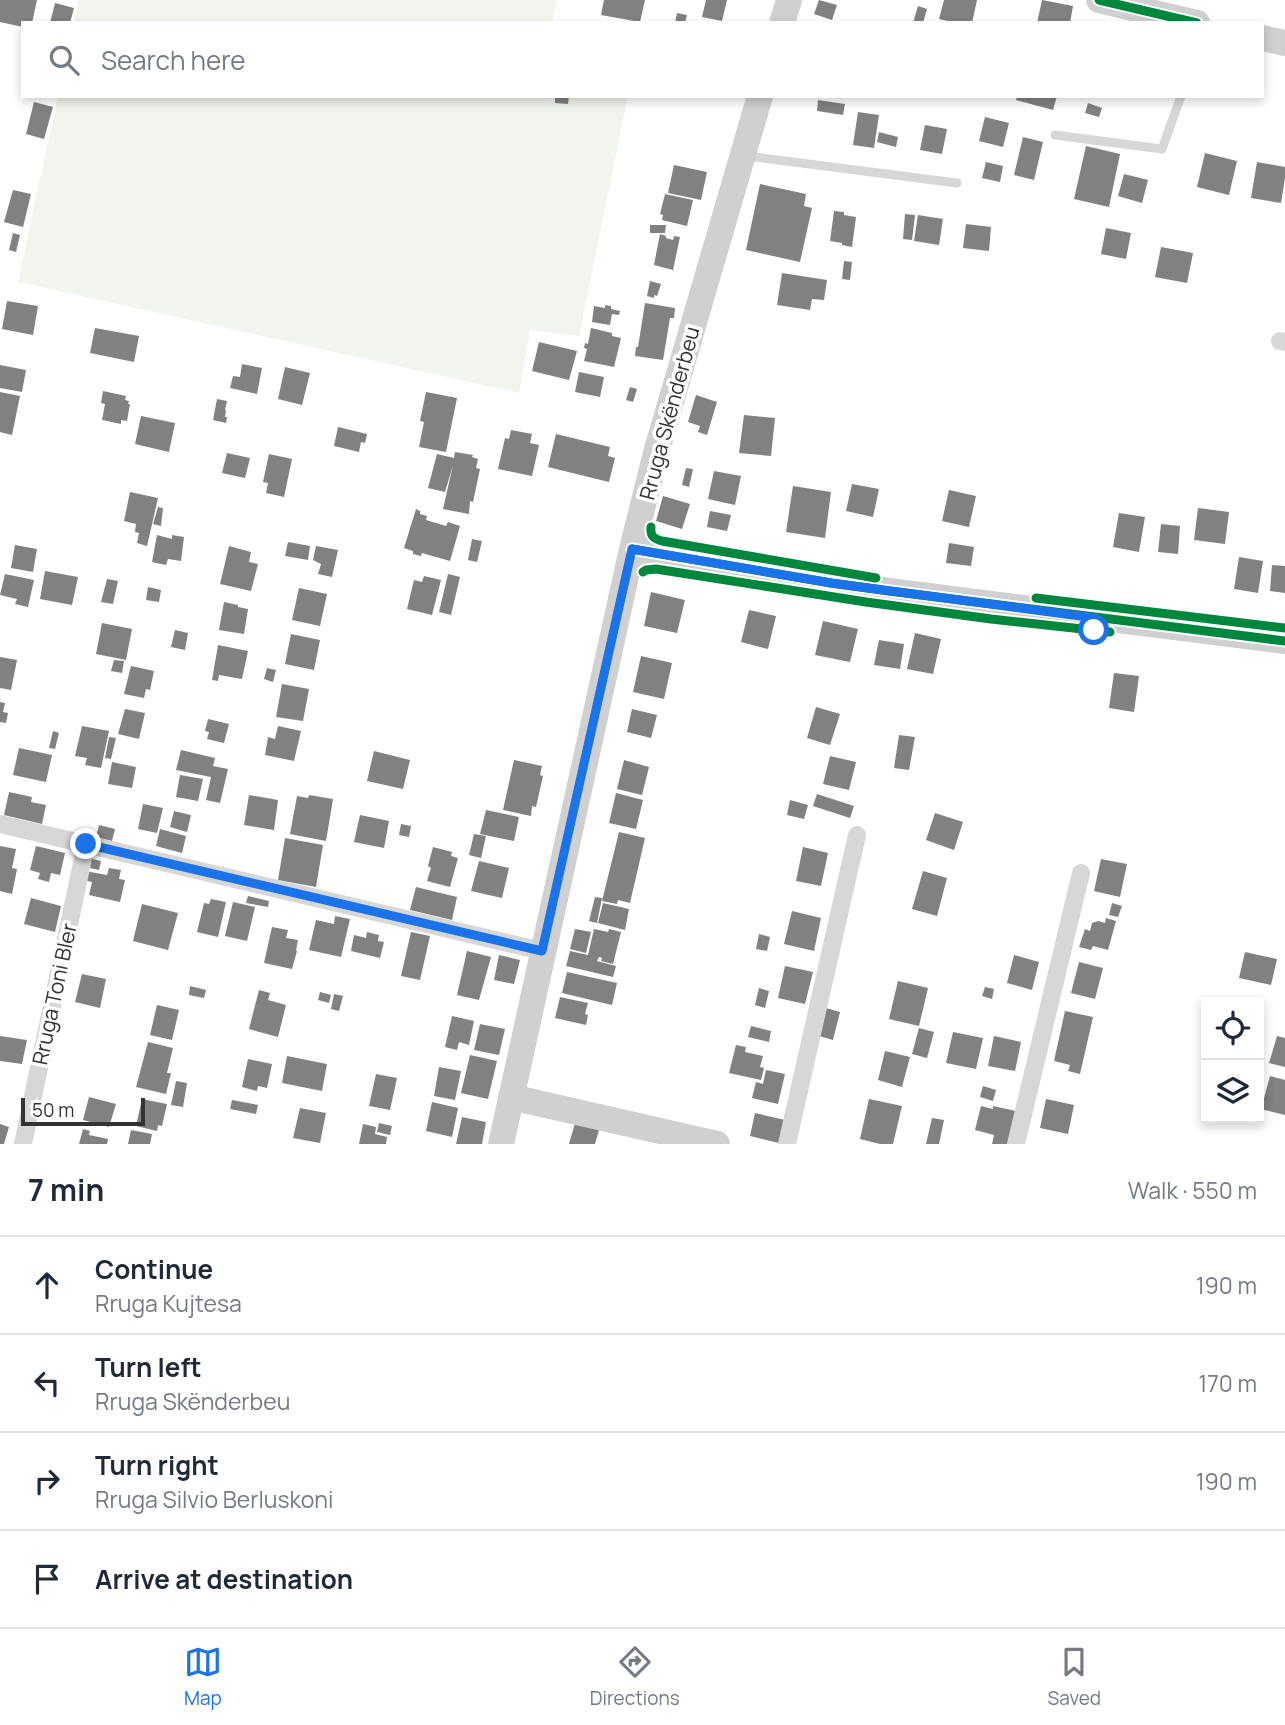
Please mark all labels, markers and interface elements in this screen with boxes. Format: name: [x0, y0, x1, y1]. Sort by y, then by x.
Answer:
search box: [21, 21, 1264, 98]
icon: search: [45, 41, 83, 79]
text: Search here: [101, 42, 246, 78]
street label: Rruga Skënderbeu: [632, 323, 706, 503]
route start: [1078, 614, 1109, 645]
route end: [70, 828, 101, 859]
street label: Rruga Toni Bler: [25, 920, 83, 1067]
map controls: [1201, 997, 1264, 1123]
button: locate: [1201, 997, 1264, 1060]
button: layers: [1201, 1060, 1264, 1123]
scale bar: [21, 1095, 145, 1127]
text: 50 m: [32, 1097, 74, 1123]
text: 7 min: [28, 1169, 104, 1210]
text: Walk · 550 m: [1128, 1174, 1257, 1206]
text: Continue: [95, 1251, 213, 1287]
icon: ahead: [28, 1266, 66, 1304]
text: 190 m: [1196, 1269, 1257, 1301]
text: Rruga Kujtesa: [95, 1287, 242, 1319]
text: Turn left: [95, 1349, 202, 1385]
icon: left: [28, 1364, 66, 1402]
text: 170 m: [1198, 1367, 1257, 1399]
text: Rruga Skënderbeu: [95, 1385, 290, 1417]
text: Turn right: [95, 1447, 219, 1483]
icon: right: [28, 1462, 66, 1500]
text: 190 m: [1196, 1465, 1257, 1497]
text: Rruga Silvio Berluskoni: [95, 1483, 333, 1515]
icon: arrive: [28, 1560, 66, 1598]
text: Arrive at destination: [95, 1561, 353, 1597]
tab: Map: [184, 1643, 222, 1711]
tab: Directions: [590, 1643, 680, 1711]
tab: Saved: [1048, 1643, 1101, 1711]

